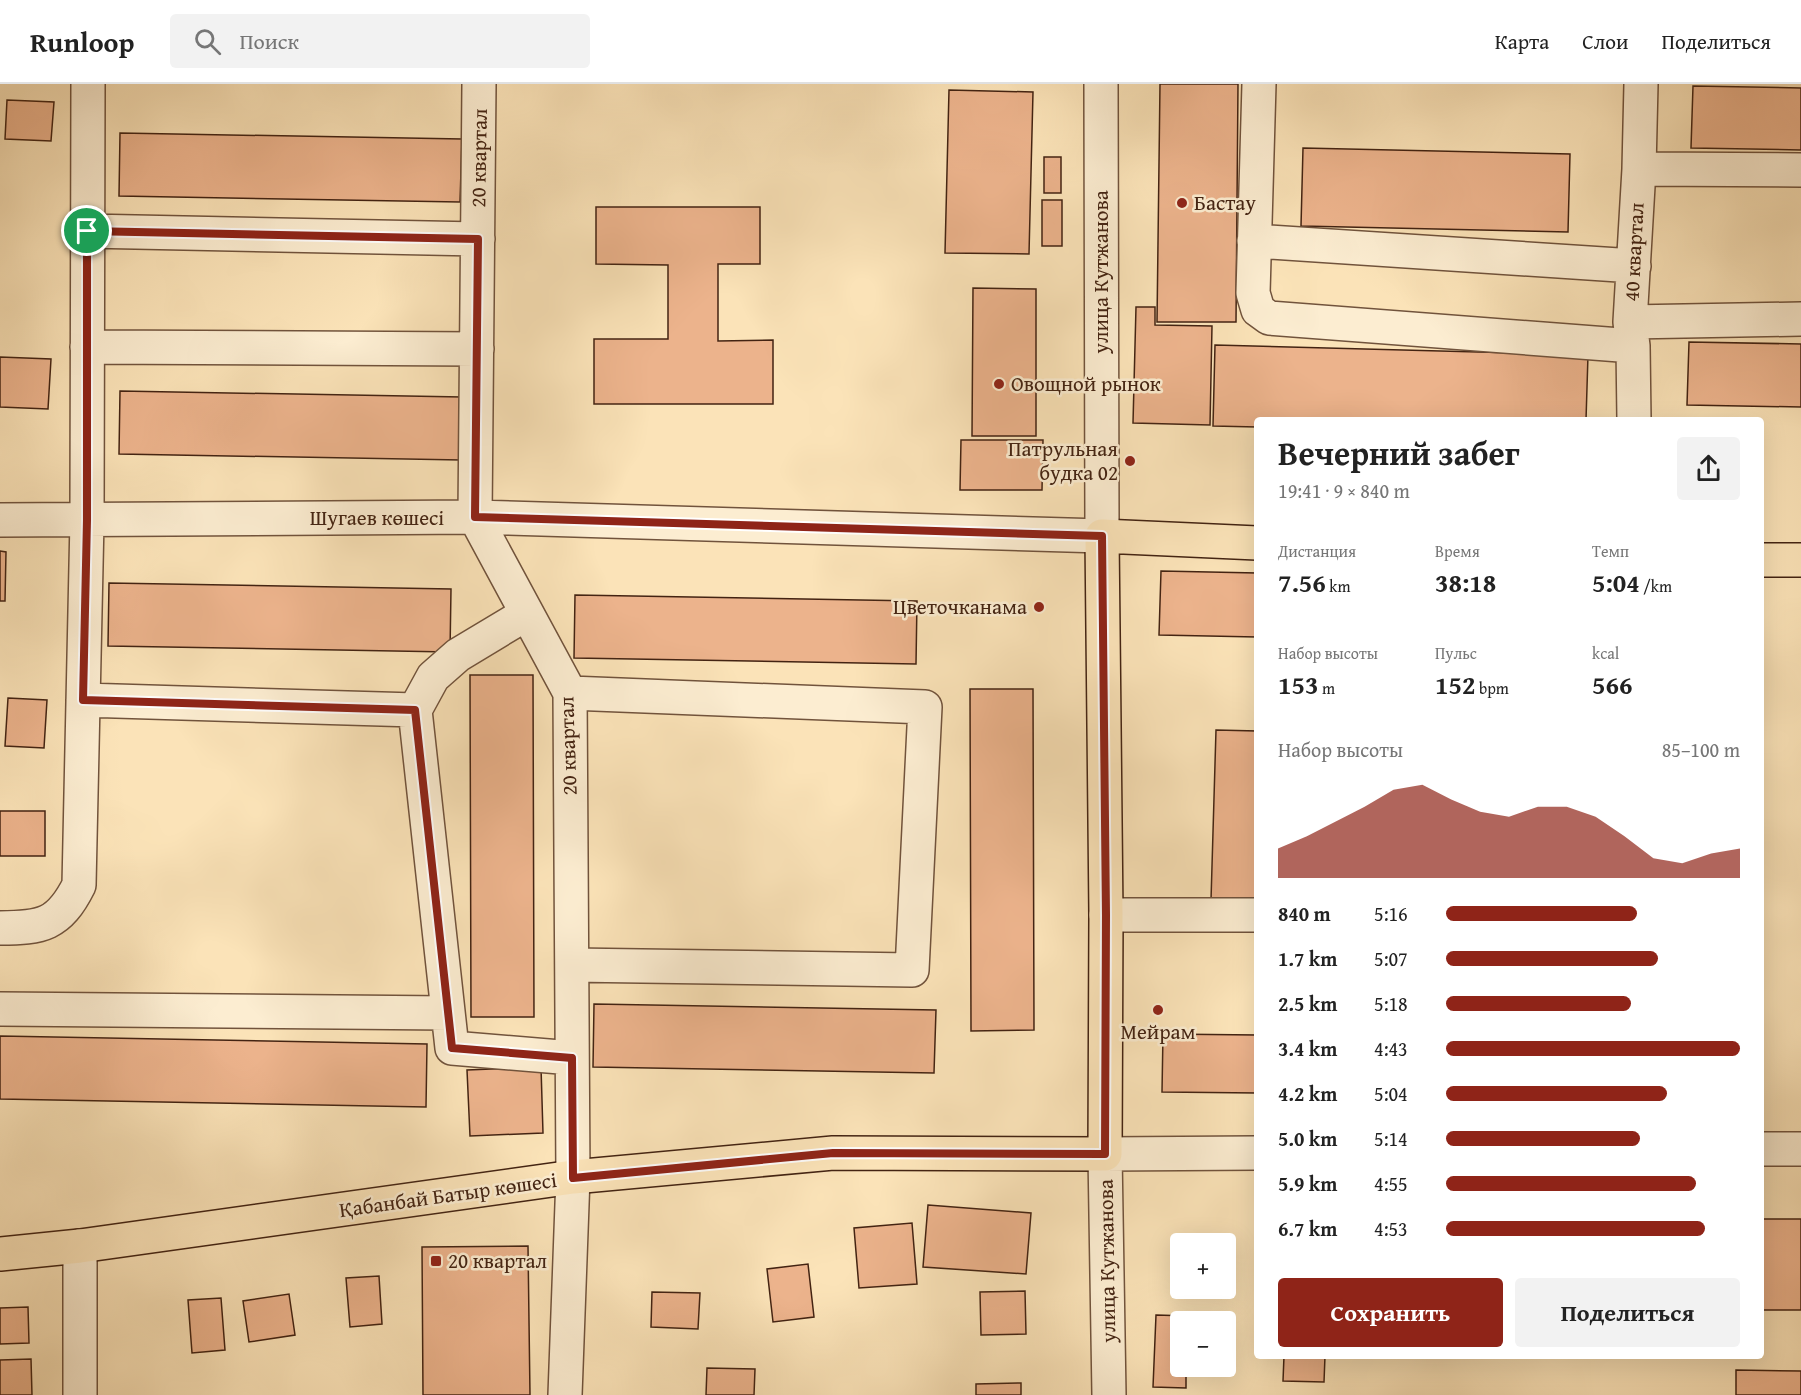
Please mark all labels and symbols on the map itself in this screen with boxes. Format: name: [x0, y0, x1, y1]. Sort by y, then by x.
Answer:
street label: 20 квартал: [462, 108, 495, 208]
place label: Бастау: [1194, 187, 1256, 218]
street label: улица Кутжанова: [1085, 190, 1116, 355]
marker: Бастау: [1175, 196, 1189, 210]
street label: 40 квартал: [1615, 201, 1652, 302]
pin: [61, 205, 112, 256]
place label: Овощной рынок: [1011, 368, 1161, 399]
marker: Овощной рынок: [992, 377, 1006, 391]
place label: Патрульная будка 02: [1008, 433, 1118, 488]
marker: Патрульная будка 02: [1123, 454, 1137, 468]
street label: Шугаев көшесі: [310, 502, 444, 533]
place label: Цветочканама: [893, 591, 1027, 622]
marker: Цветочканама: [1032, 600, 1046, 614]
street label: 20 квартал: [550, 696, 585, 796]
marker: Мейрам: [1151, 1003, 1165, 1017]
place label: Мейрам: [1120, 1016, 1196, 1047]
street label: Қабанбай Батыр көшесі: [337, 1164, 559, 1225]
street label: улица Кутжанова: [1090, 1179, 1123, 1344]
place label: 20 квартал: [448, 1245, 548, 1276]
marker: 20 квартал: [429, 1254, 443, 1268]

